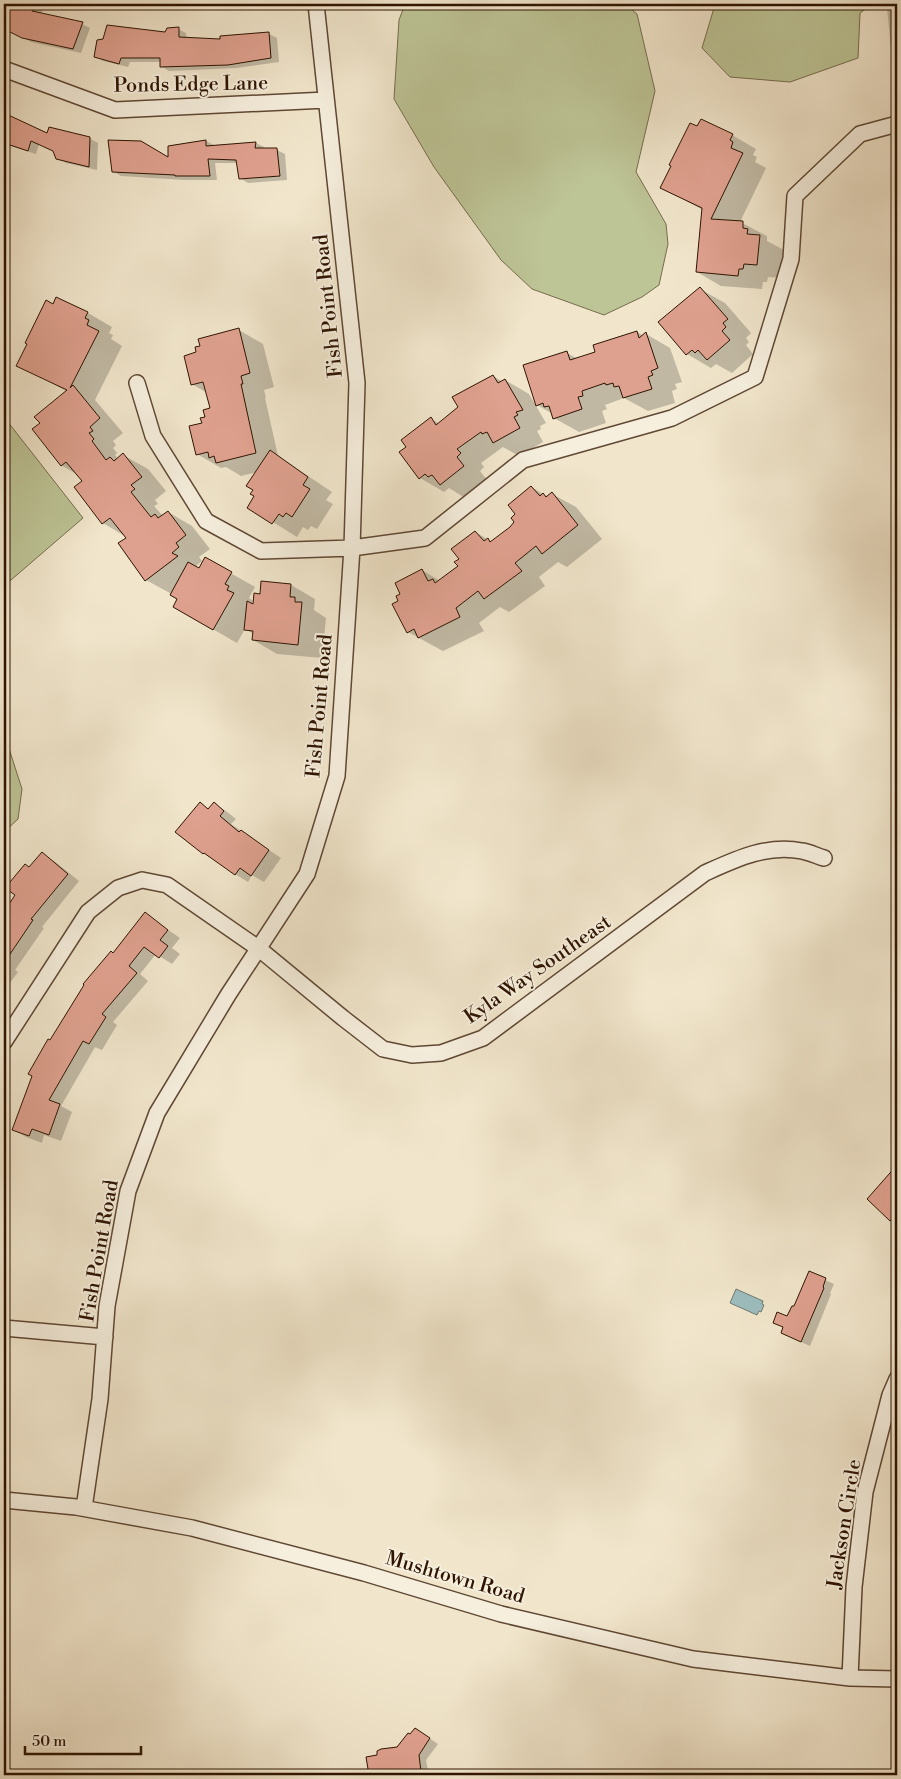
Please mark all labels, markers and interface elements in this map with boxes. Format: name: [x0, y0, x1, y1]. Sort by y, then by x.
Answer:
street label: Ponds Edge Lane: [113, 71, 269, 99]
street label: Fish Point Road: [309, 232, 349, 379]
street label: Fish Point Road: [301, 633, 339, 779]
street label: Kyla Way Southeast: [460, 910, 616, 1030]
street label: Fish Point Road: [75, 1177, 125, 1324]
street label: Jackson Circle: [822, 1458, 868, 1591]
street label: Mushtown Road: [383, 1546, 528, 1610]
scale bar: [25, 1724, 141, 1756]
text: 50 m: [32, 1732, 66, 1751]

